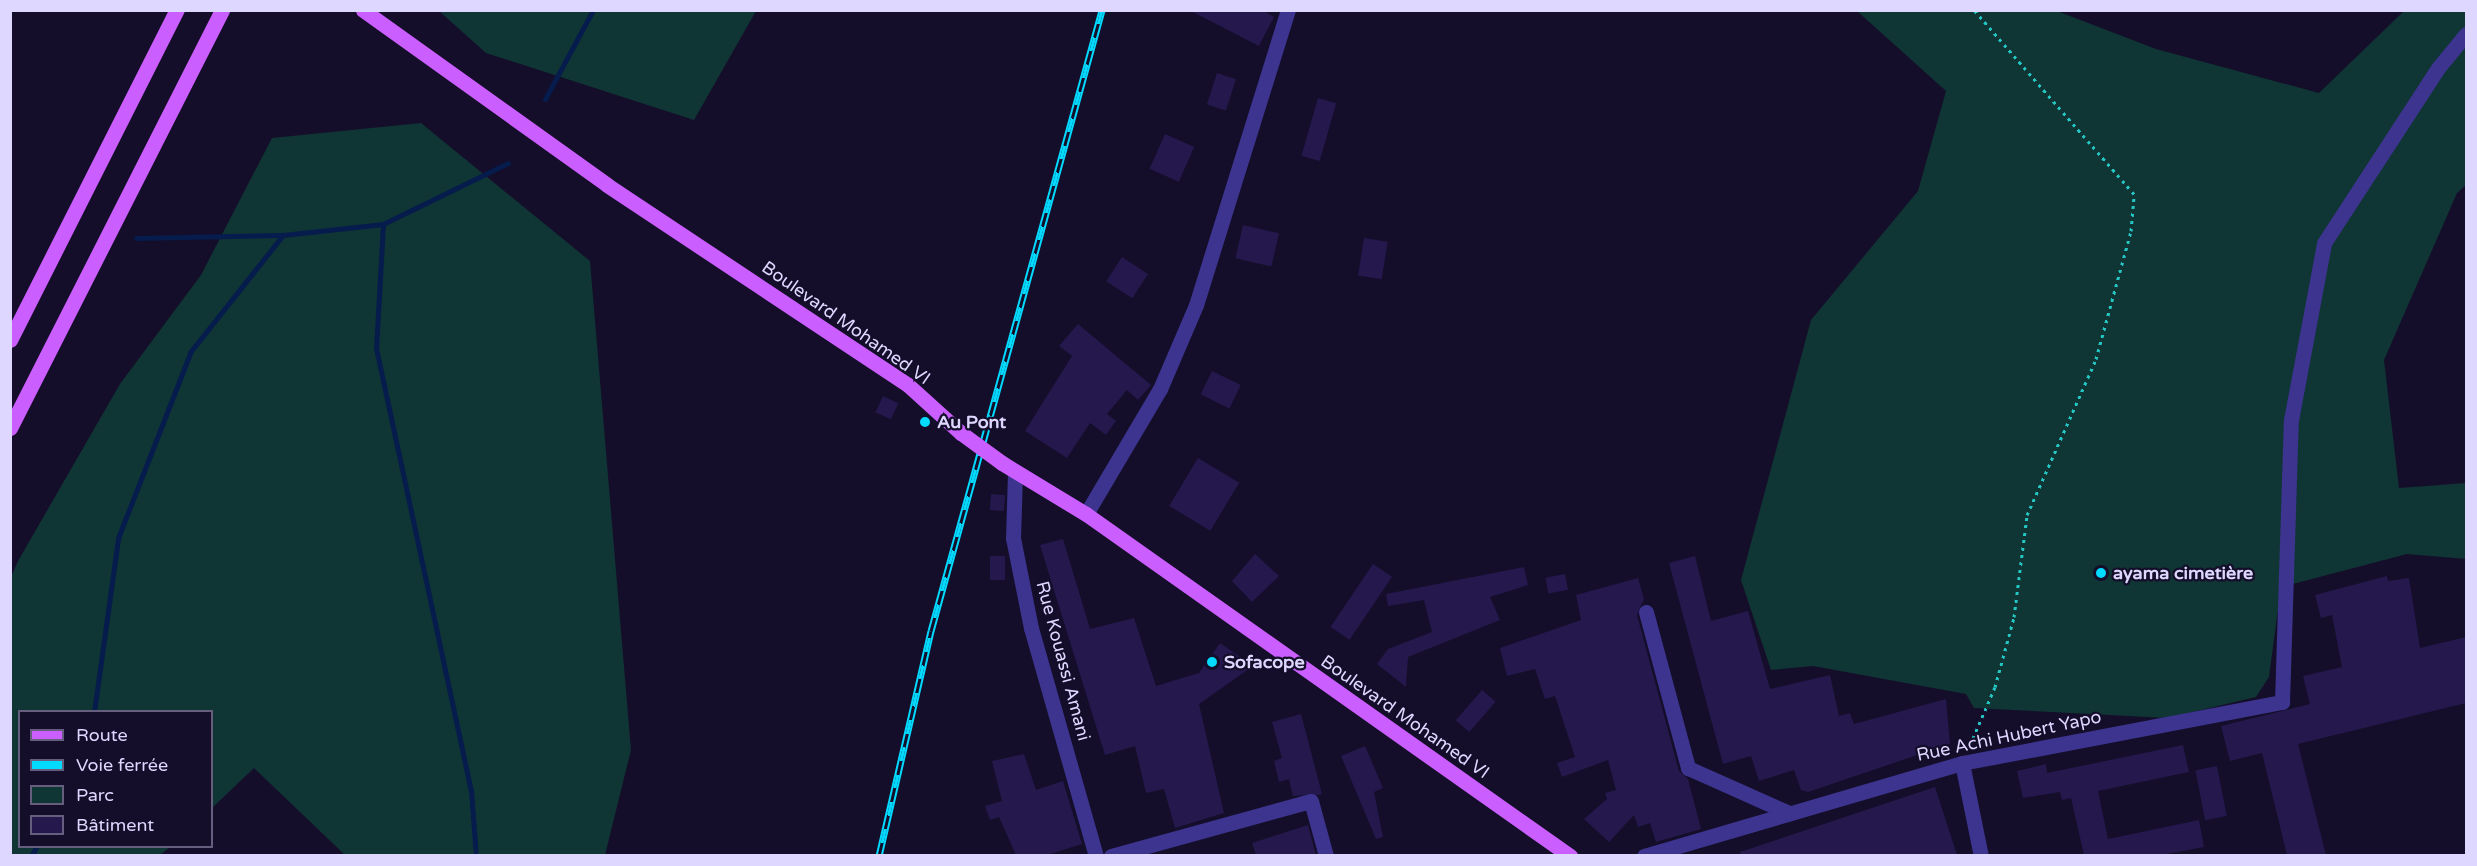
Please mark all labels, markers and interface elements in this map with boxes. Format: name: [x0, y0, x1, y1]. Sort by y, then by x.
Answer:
street label: Boulevard Mohamed VI: [758, 257, 934, 389]
place label: Au Pont: [937, 411, 1006, 433]
marker: Au Pont: [918, 415, 932, 429]
place label: ayama cimetière: [2113, 562, 2253, 584]
marker: ayama cimetière: [2094, 566, 2108, 580]
street label: Rue Kouassi Amani: [1031, 579, 1095, 743]
place label: Sofacope: [1224, 651, 1305, 673]
street label: Boulevard Mohamed VI: [1317, 651, 1493, 783]
marker: Sofacope: [1205, 655, 1219, 669]
street label: Rue Achi Hubert Yapo: [1915, 706, 2103, 766]
legend: [18, 710, 213, 848]
text: Route: [76, 724, 128, 746]
text: Voie ferrée: [76, 754, 168, 776]
text: Parc: [76, 784, 114, 806]
text: Bâtiment: [76, 814, 154, 836]

